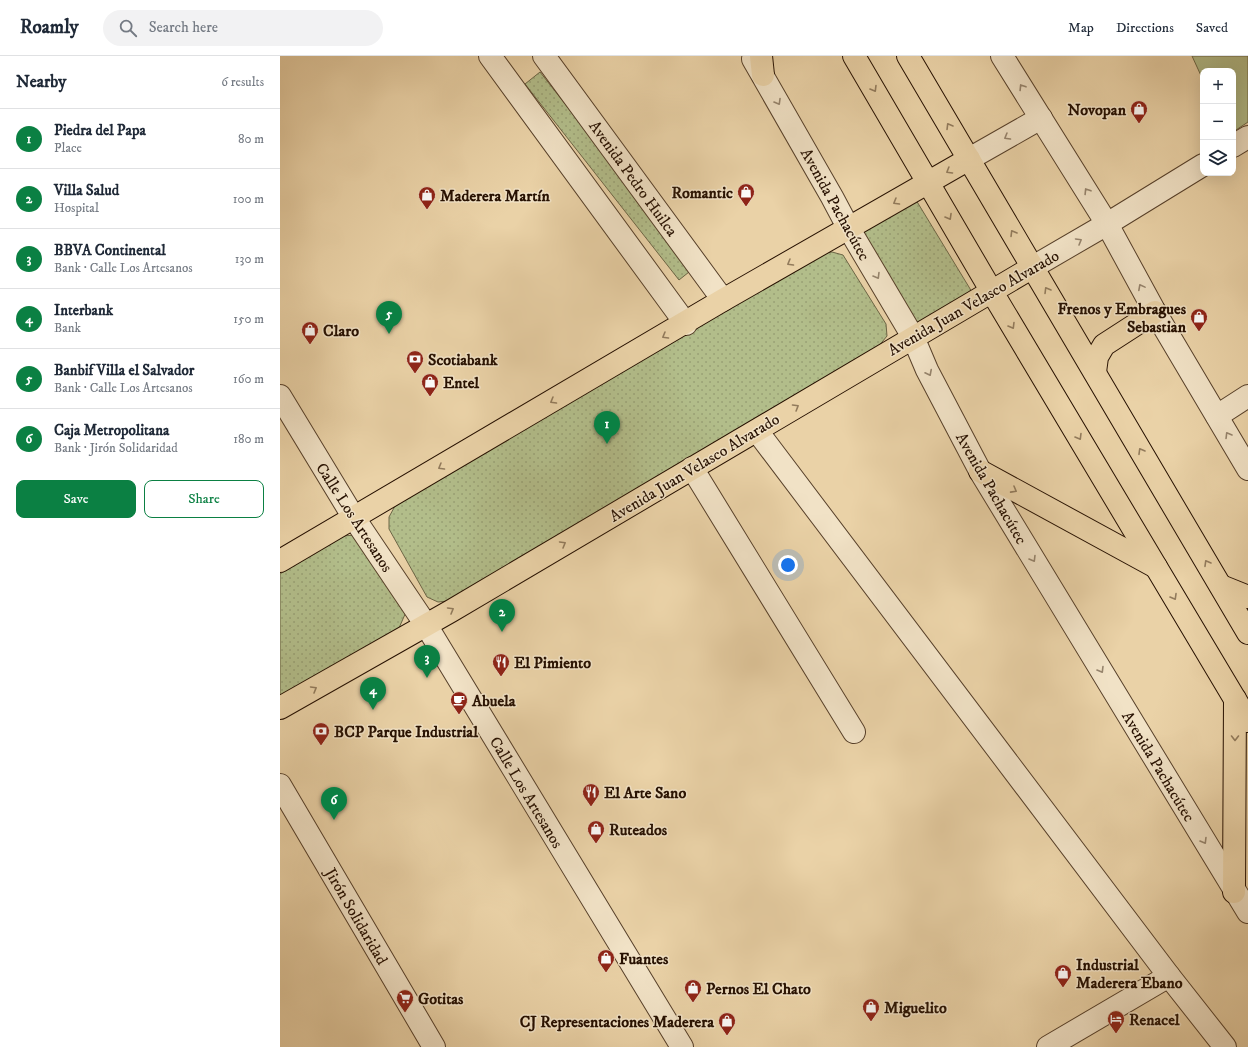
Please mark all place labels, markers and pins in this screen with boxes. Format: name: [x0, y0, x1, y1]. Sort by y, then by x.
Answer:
shop icon: Novopan: [1129, 99, 1149, 124]
place label: Novopan: [1067, 100, 1127, 120]
shop icon: Romantic: [736, 182, 756, 207]
place label: Romantic: [671, 183, 733, 203]
shop icon: Maderera Martín: [417, 185, 437, 210]
place label: Maderera Martín: [440, 186, 550, 206]
place label: Frenos y Embragues Sebastian: [1058, 299, 1187, 337]
pin: 5: [376, 301, 402, 334]
shop icon: Frenos y Embragues Sebastian: [1189, 307, 1209, 332]
shop icon: Claro: [300, 320, 320, 345]
place label: Claro: [323, 321, 359, 341]
bank icon: Scotiabank: [405, 349, 425, 374]
place label: Scotiabank: [428, 350, 499, 370]
shop icon: Entel: [420, 372, 440, 397]
place label: Entel: [443, 373, 480, 393]
pin: 1: [594, 411, 620, 444]
pin: 2: [489, 599, 515, 632]
pin: 3: [414, 645, 440, 678]
restaurant icon: El Pimiento: [491, 652, 511, 677]
place label: El Pimiento: [514, 653, 591, 673]
pin: 4: [360, 677, 386, 710]
cafe icon: Abuela: [449, 690, 469, 715]
place label: Abuela: [471, 691, 517, 711]
bank icon: BCP Parque Industrial: [311, 721, 331, 746]
place label: BCP Parque Industrial: [334, 722, 479, 743]
restaurant icon: El Arte Sano: [581, 782, 601, 807]
place label: El Arte Sano: [604, 783, 686, 803]
pin: 6: [321, 787, 347, 820]
shop icon: Ruteados: [586, 819, 606, 844]
place label: Ruteados: [609, 820, 668, 840]
shop icon: Fuantes: [596, 948, 616, 973]
place label: Fuantes: [619, 949, 669, 969]
place label: Industrial Maderera Ebano: [1076, 955, 1183, 993]
shop icon: Industrial Maderera Ebano: [1053, 963, 1073, 988]
shop icon: Pernos El Chato: [683, 978, 703, 1003]
place label: Pernos El Chato: [706, 979, 811, 999]
supermarket icon: Gotitas: [395, 988, 415, 1013]
place label: Gotitas: [418, 989, 464, 1009]
shop icon: Miguelito: [861, 997, 881, 1022]
place label: Miguelito: [884, 998, 947, 1018]
hotel icon: Renacel: [1106, 1009, 1126, 1034]
place label: Renacel: [1129, 1010, 1181, 1030]
shop icon: CJ Representaciones Maderera: [717, 1011, 737, 1036]
place label: CJ Representaciones Maderera: [520, 1012, 715, 1032]

